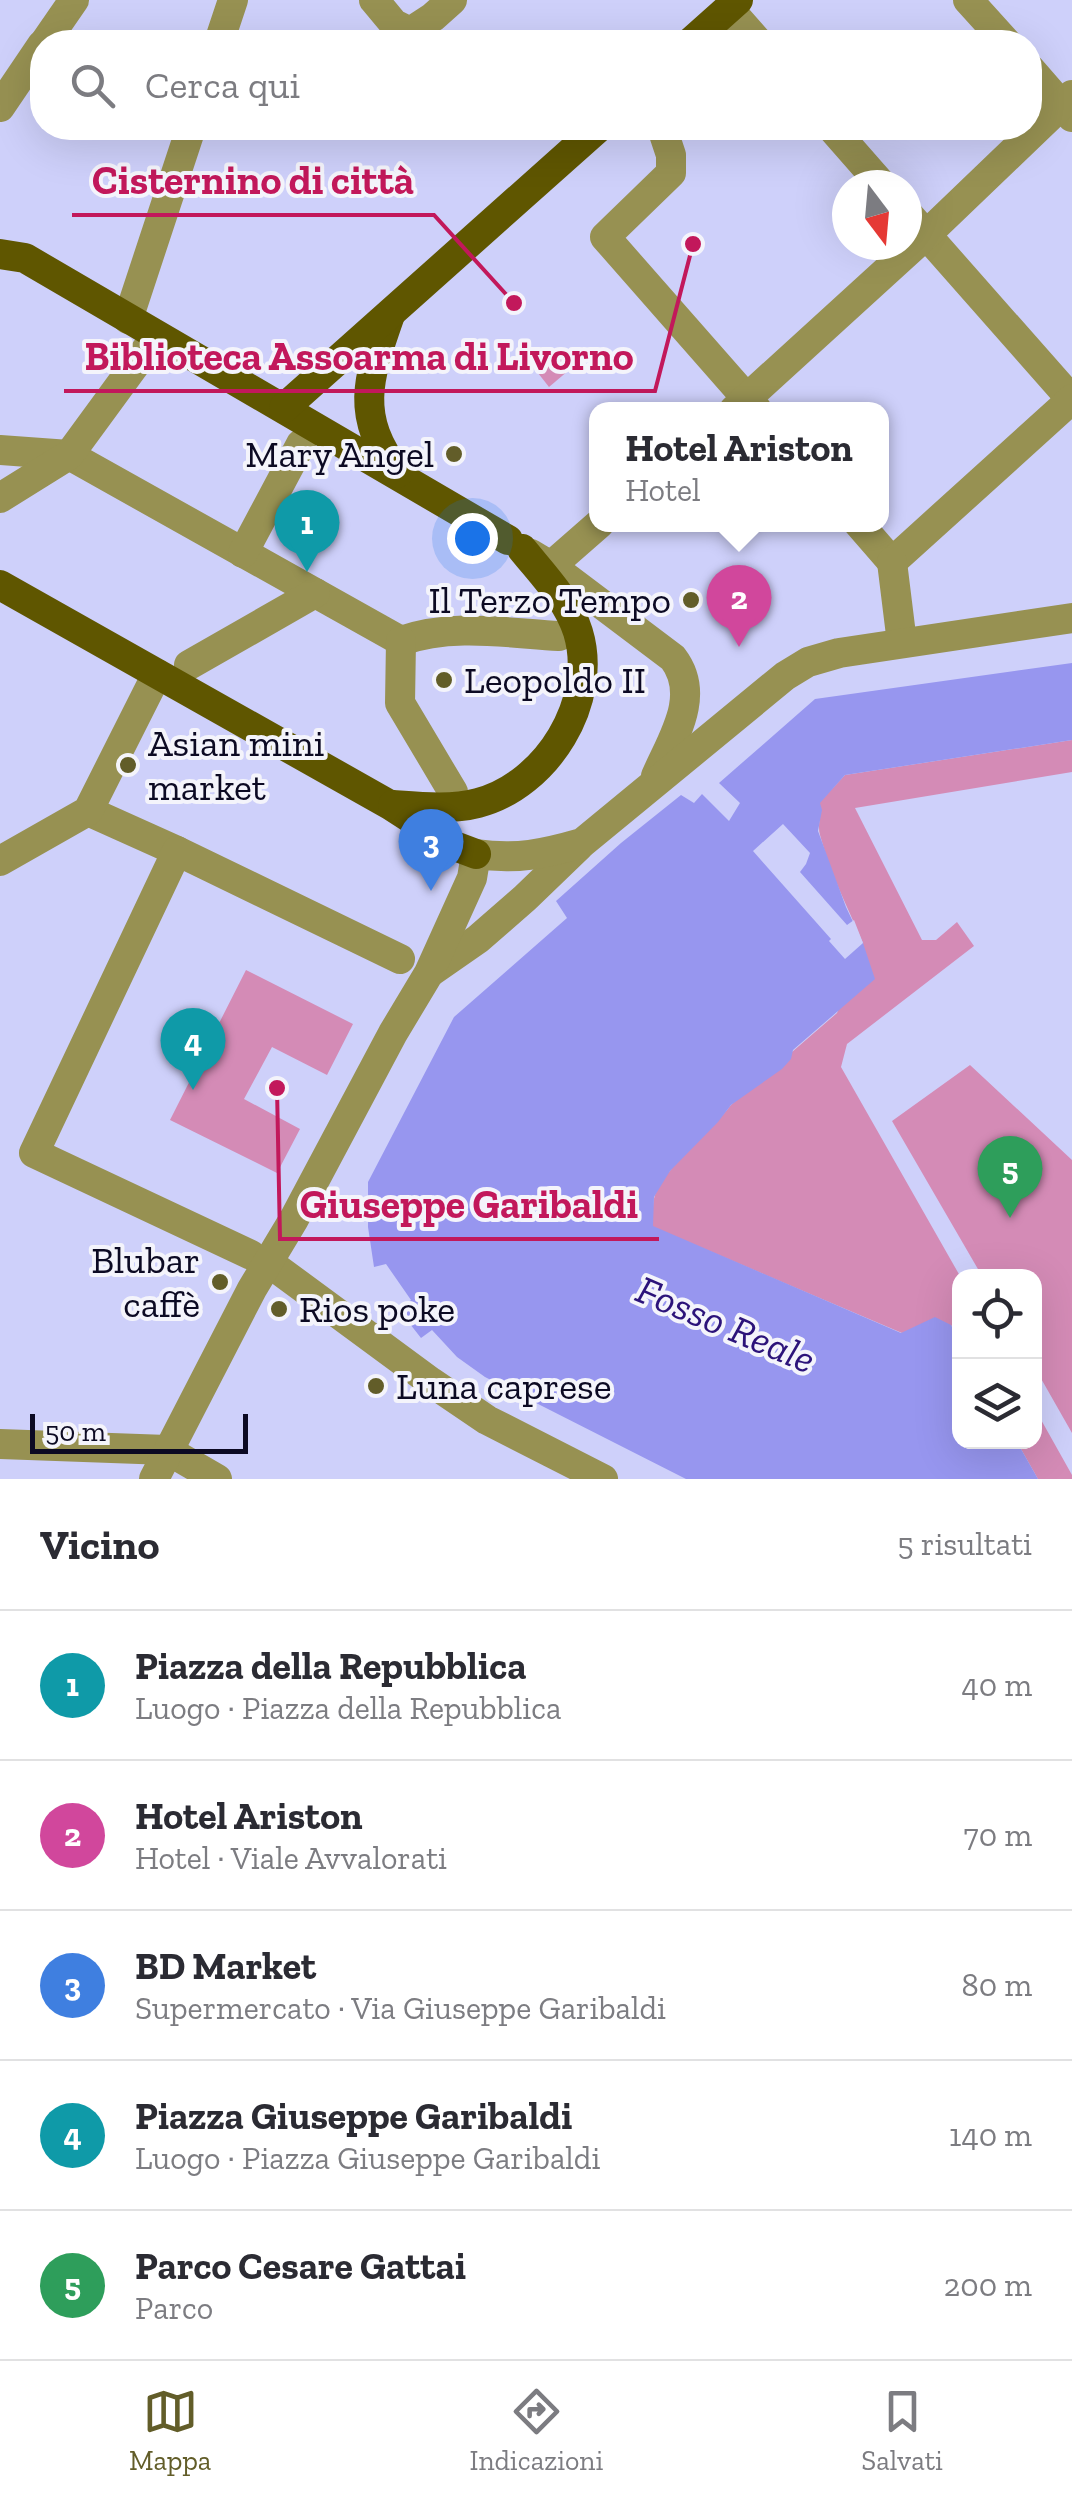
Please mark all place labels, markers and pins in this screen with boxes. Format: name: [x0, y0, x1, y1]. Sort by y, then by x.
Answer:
callout: Cisternino di città: [72, 145, 434, 215]
callout: Biblioteca Assoarma di Livorno: [64, 321, 655, 391]
place label: Mary Angel: [245, 431, 434, 477]
marker: Mary Angel: [443, 443, 465, 465]
pin: 1: [274, 490, 340, 572]
pin: 2: [706, 564, 772, 647]
place label: Il Terzo Tempo: [429, 577, 671, 623]
marker: Il Terzo Tempo: [680, 589, 702, 611]
place label: Leopoldo II: [464, 657, 646, 703]
marker: Leopoldo II: [433, 669, 455, 691]
place label: Asian mini market: [148, 720, 325, 810]
marker: Asian mini market: [117, 754, 139, 776]
pin: 3: [398, 808, 464, 891]
pin: 4: [160, 1008, 226, 1090]
pin: 5: [978, 1136, 1042, 1218]
callout: Giuseppe Garibaldi: [280, 1169, 659, 1239]
place label: Blubar caffè: [91, 1237, 200, 1327]
marker: Blubar caffè: [209, 1271, 231, 1293]
place label: Rios poke: [299, 1286, 455, 1332]
marker: Rios poke: [268, 1298, 290, 1320]
place label: Luna caprese: [396, 1363, 612, 1409]
marker: Luna caprese: [365, 1375, 387, 1397]

